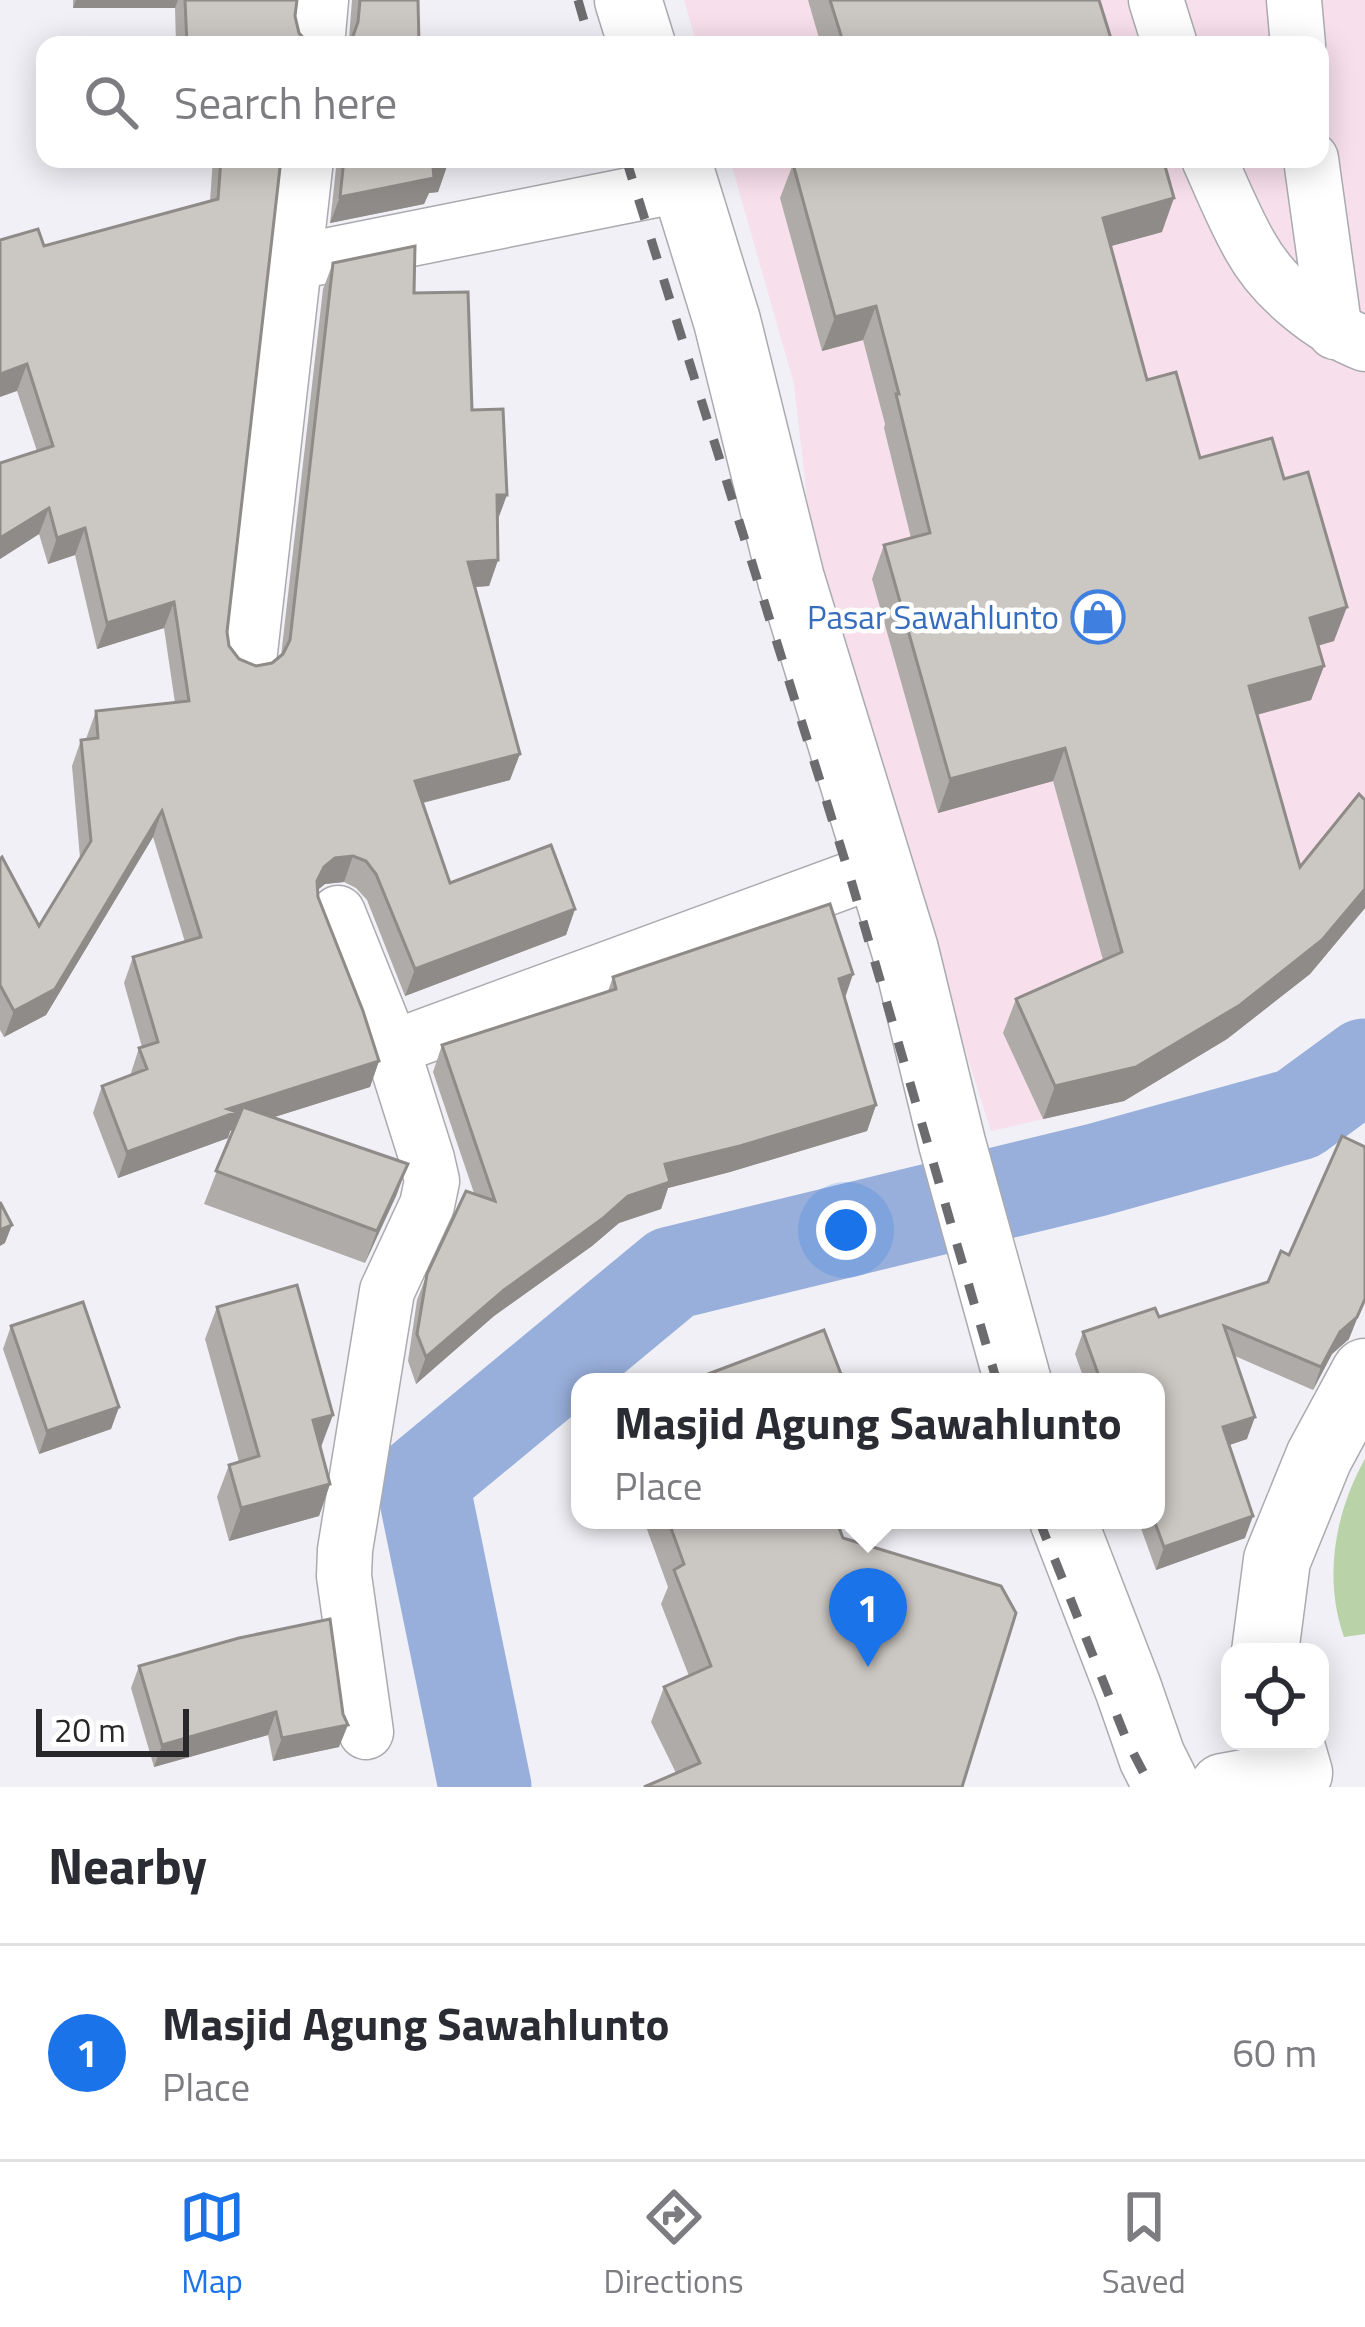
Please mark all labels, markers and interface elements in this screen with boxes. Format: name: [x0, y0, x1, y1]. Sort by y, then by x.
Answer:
search box: [36, 36, 1329, 168]
text: Search here: [174, 68, 397, 136]
icon: search: [78, 69, 144, 135]
shop icon: Pasar Sawahlunto: [1070, 589, 1126, 645]
place label: Pasar Sawahlunto: [807, 592, 1059, 642]
your location: [816, 1200, 876, 1260]
popup: [571, 1373, 1165, 1529]
text: Masjid Agung Sawahlunto: [614, 1388, 1122, 1456]
text: Place: [614, 1456, 702, 1515]
pin: 1: [829, 1568, 907, 1667]
map controls: [1221, 1643, 1329, 1751]
button: locate: [1221, 1643, 1329, 1751]
scale bar: [36, 1703, 189, 1756]
text: 20 m: [54, 1705, 126, 1755]
text: Nearby: [48, 1826, 207, 1904]
text: Masjid Agung Sawahlunto: [162, 1989, 669, 2057]
text: 1: [76, 2023, 98, 2082]
text: 60 m: [1232, 2023, 1317, 2082]
text: Place: [162, 2057, 250, 2116]
tab: Map: [179, 2184, 245, 2306]
tab: Directions: [604, 2184, 743, 2306]
tab: Saved: [1102, 2184, 1186, 2306]

